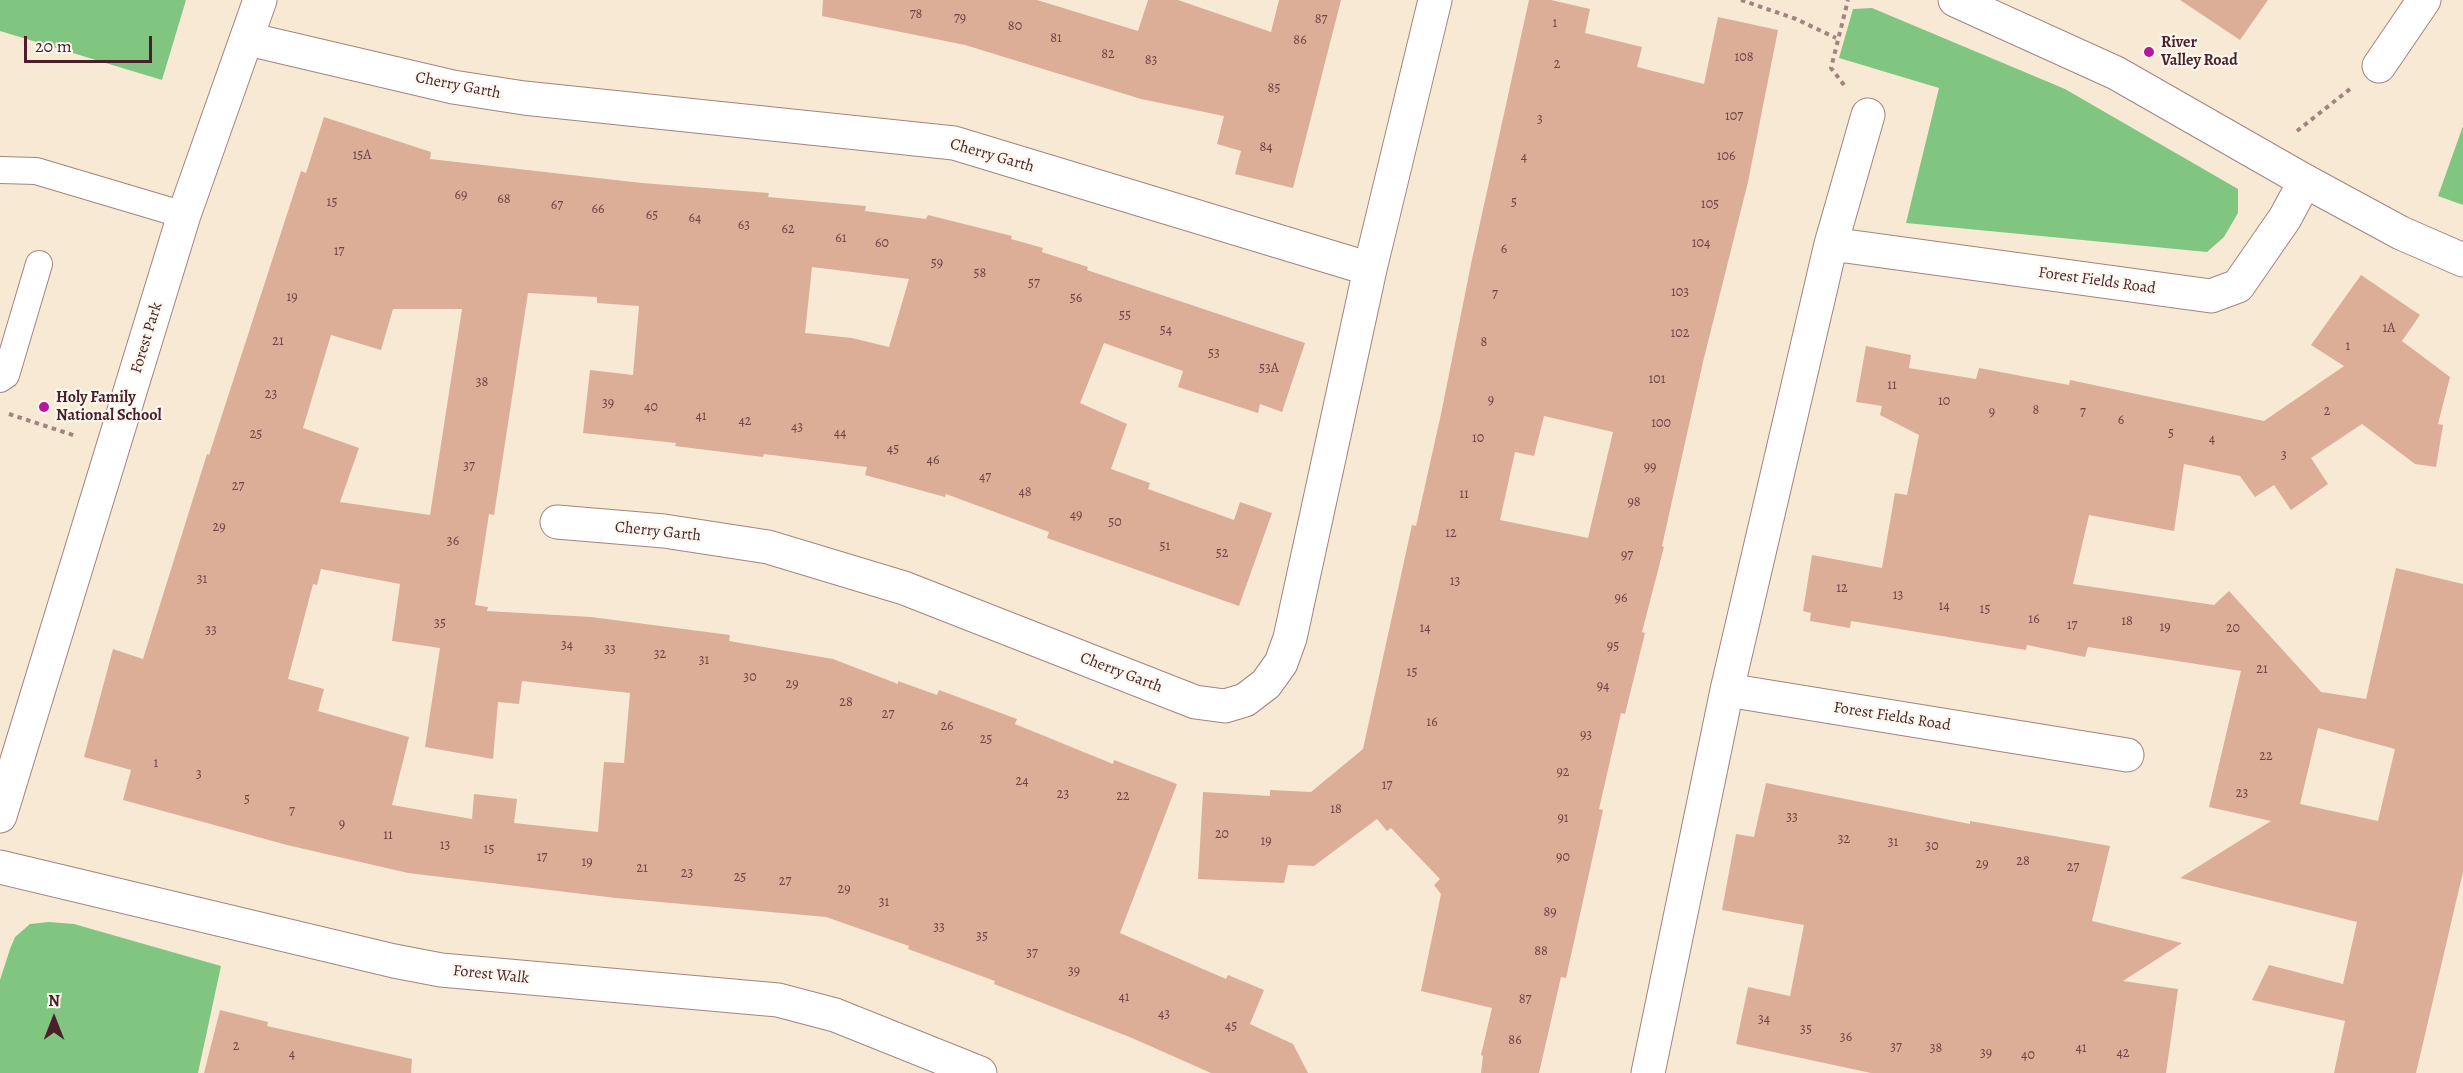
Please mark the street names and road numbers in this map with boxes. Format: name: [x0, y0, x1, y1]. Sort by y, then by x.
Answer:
street label: Cherry Garth: [414, 68, 502, 104]
street label: Cherry Garth: [948, 135, 1036, 177]
street label: Forest Fields Road: [2037, 263, 2157, 299]
street label: Forest Park: [127, 300, 167, 376]
street label: Cherry Garth: [614, 518, 702, 546]
street label: Cherry Garth: [1077, 649, 1165, 697]
street label: Forest Fields Road: [1832, 698, 1952, 736]
street label: Forest Walk: [452, 961, 530, 989]

